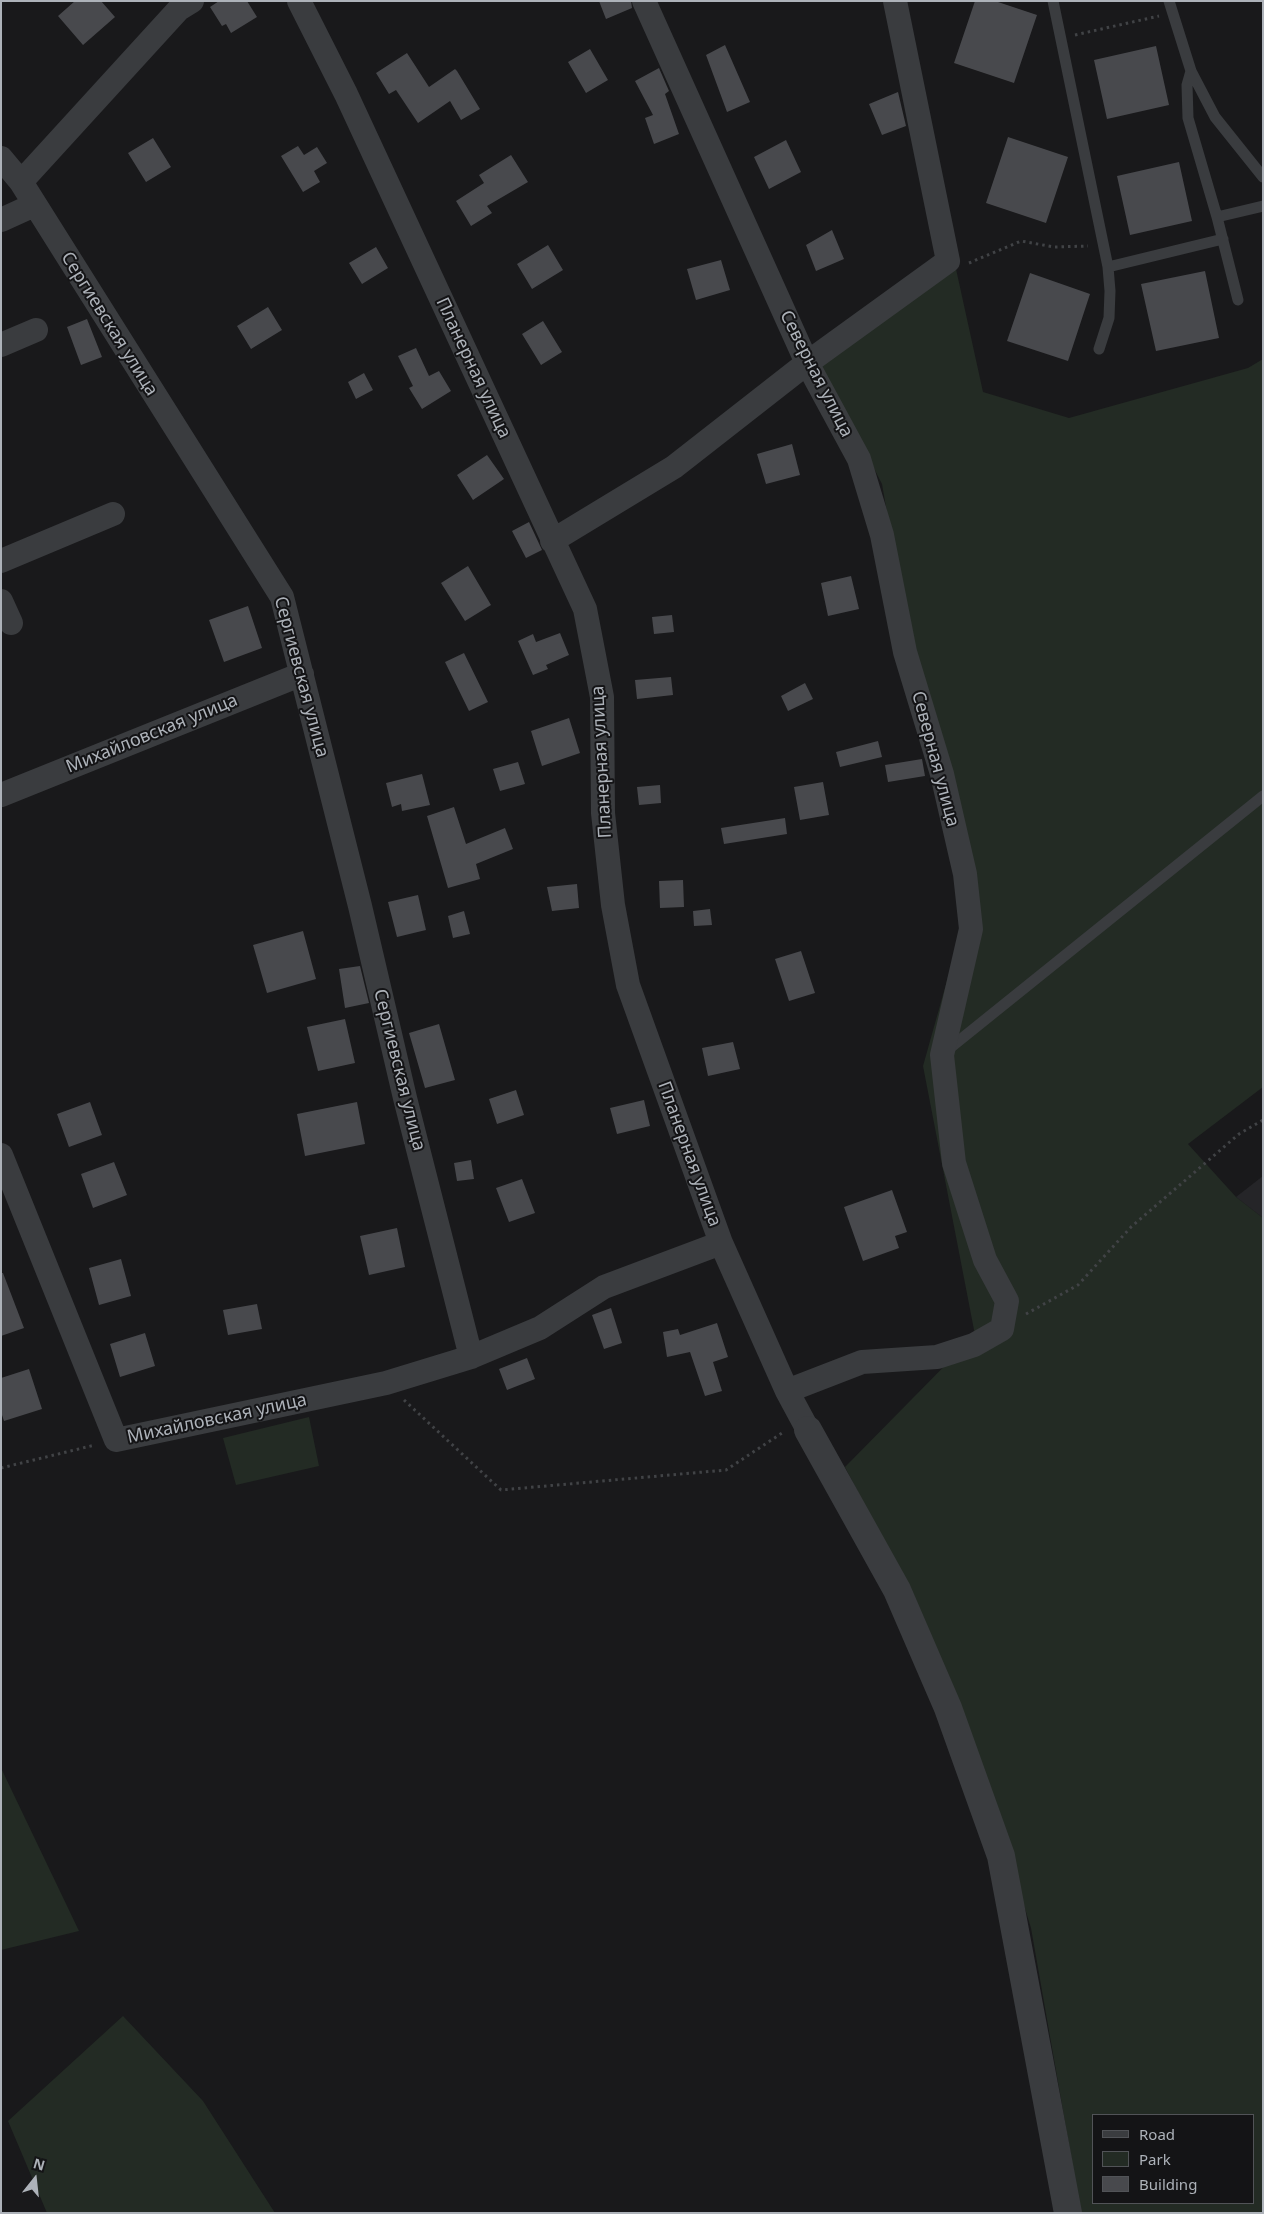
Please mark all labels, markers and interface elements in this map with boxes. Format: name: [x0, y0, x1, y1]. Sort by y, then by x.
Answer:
street label: Сергиевская улица: [56, 248, 162, 400]
street label: Планерная улица: [431, 294, 515, 442]
street label: Северная улица: [775, 307, 857, 441]
street label: Сергиевская улица: [269, 594, 333, 760]
street label: Планерная улица: [587, 685, 617, 839]
street label: Северная улица: [907, 689, 963, 829]
street label: Михайловская улица: [63, 690, 241, 778]
street label: Сергиевская улица: [368, 987, 430, 1153]
street label: Планерная улица: [653, 1078, 725, 1230]
street label: Михайловская улица: [125, 1389, 309, 1449]
legend: [1092, 2114, 1254, 2204]
text: Road: [1139, 2124, 1175, 2144]
text: Park: [1139, 2149, 1171, 2169]
text: N: [31, 2153, 47, 2175]
north arrow: [10, 2154, 60, 2204]
text: Building: [1139, 2174, 1197, 2194]

